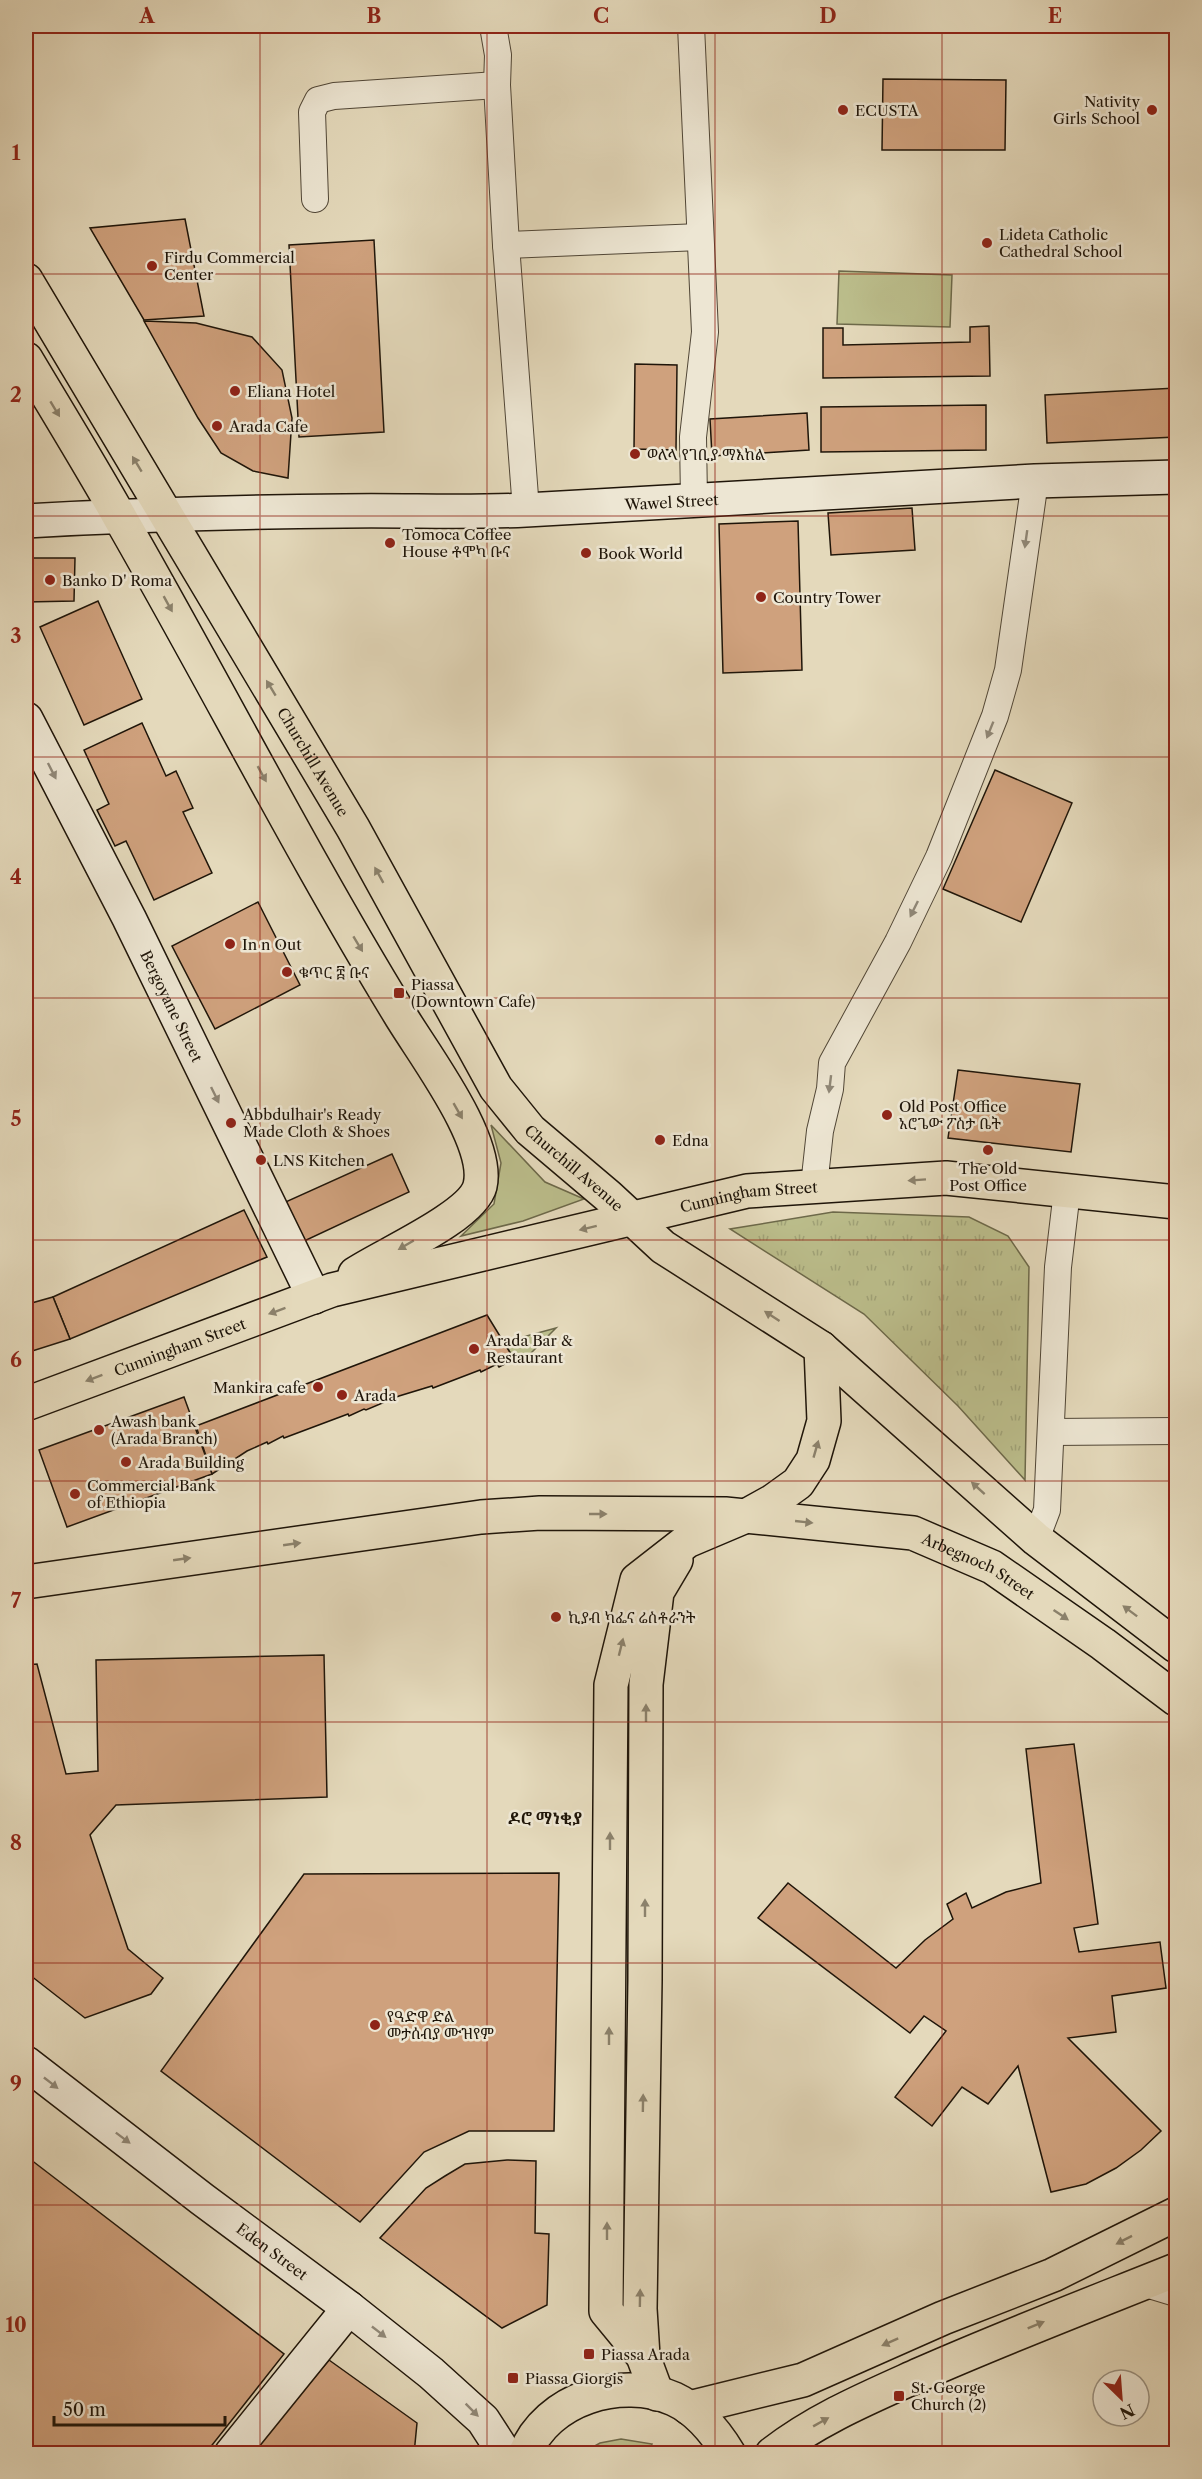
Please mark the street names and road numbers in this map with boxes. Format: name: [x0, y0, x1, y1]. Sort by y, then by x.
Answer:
street label: Wawel Street: [623, 490, 720, 514]
street label: Churchill Avenue: [274, 704, 353, 820]
street label: Bergoyane Street: [137, 947, 208, 1066]
street label: Churchill Avenue: [521, 1120, 628, 1215]
street label: Cunningham Street: [678, 1177, 819, 1216]
street label: Cunningham Street: [111, 1313, 249, 1380]
street label: Arbegnoch Street: [918, 1528, 1039, 1604]
street label: Eden Street: [233, 2219, 312, 2284]

